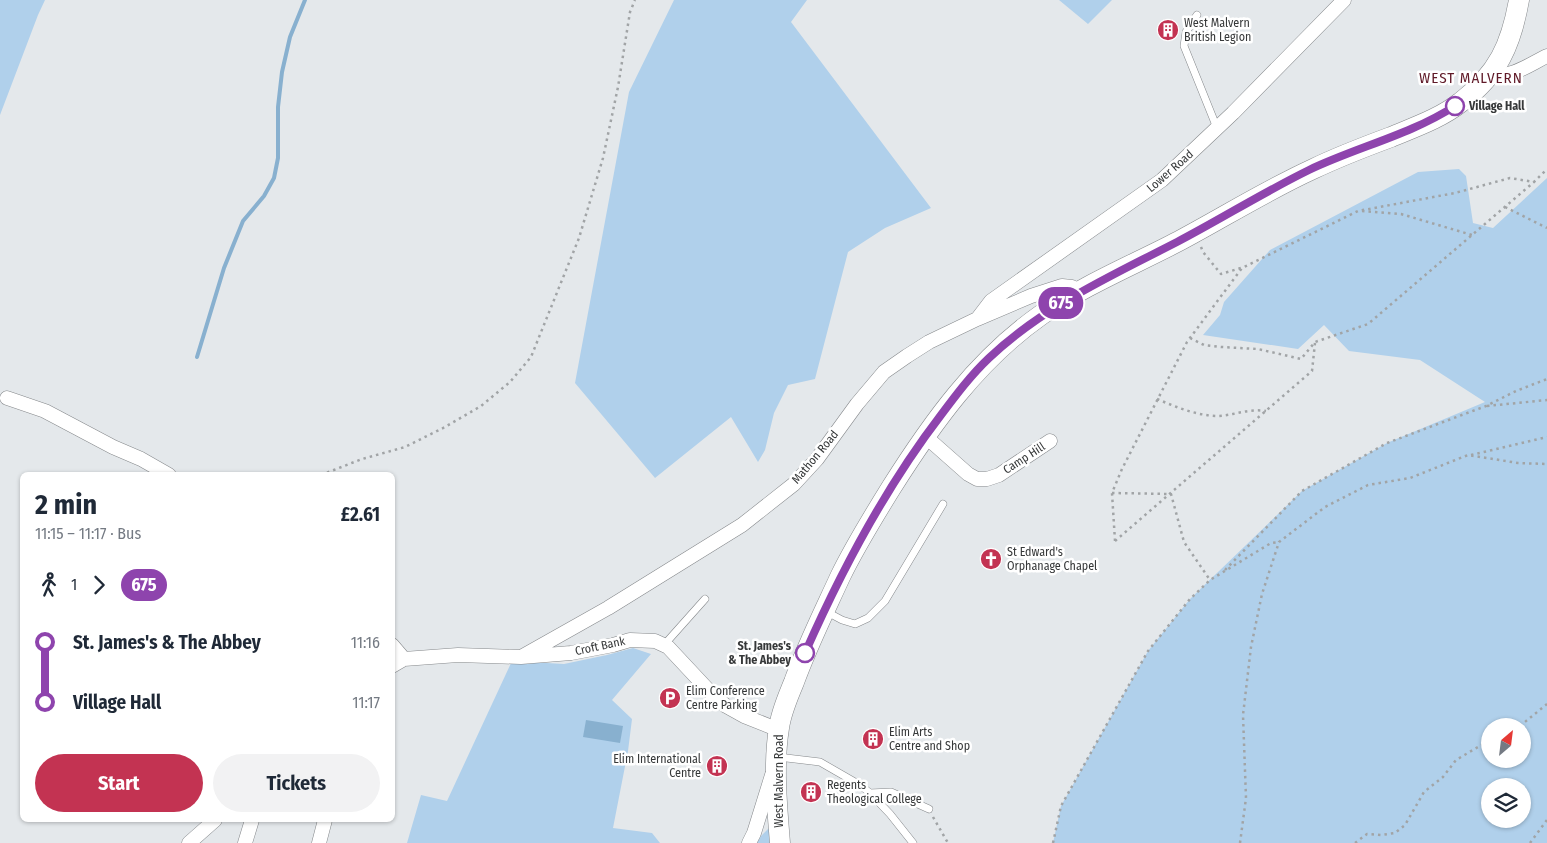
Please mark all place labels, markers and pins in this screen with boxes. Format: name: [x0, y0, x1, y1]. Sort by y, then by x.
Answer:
place label: West Malvern British Legion: [1184, 16, 1251, 44]
building icon: West Malvern British Legion: [1156, 18, 1180, 42]
marker: Village Hall: [1445, 96, 1465, 116]
place label: Village Hall: [1468, 99, 1525, 113]
place label: St Edward's Orphanage Chapel: [1007, 545, 1097, 573]
church icon: St Edward's Orphanage Chapel: [979, 547, 1003, 571]
place label: St. James's & The Abbey: [728, 639, 792, 667]
marker: St. James's & The Abbey: [795, 643, 815, 663]
place label: Elim Conference Centre Parking: [686, 684, 765, 712]
parking icon: Elim Conference Centre Parking: [658, 686, 682, 710]
place label: Elim Arts Centre and Shop: [889, 725, 970, 753]
building icon: Elim Arts Centre and Shop: [861, 727, 885, 751]
place label: Elim International Centre: [613, 752, 701, 780]
building icon: Elim International Centre: [705, 754, 729, 778]
place label: Regents Theological College: [827, 778, 922, 806]
building icon: Regents Theological College: [799, 780, 823, 804]

